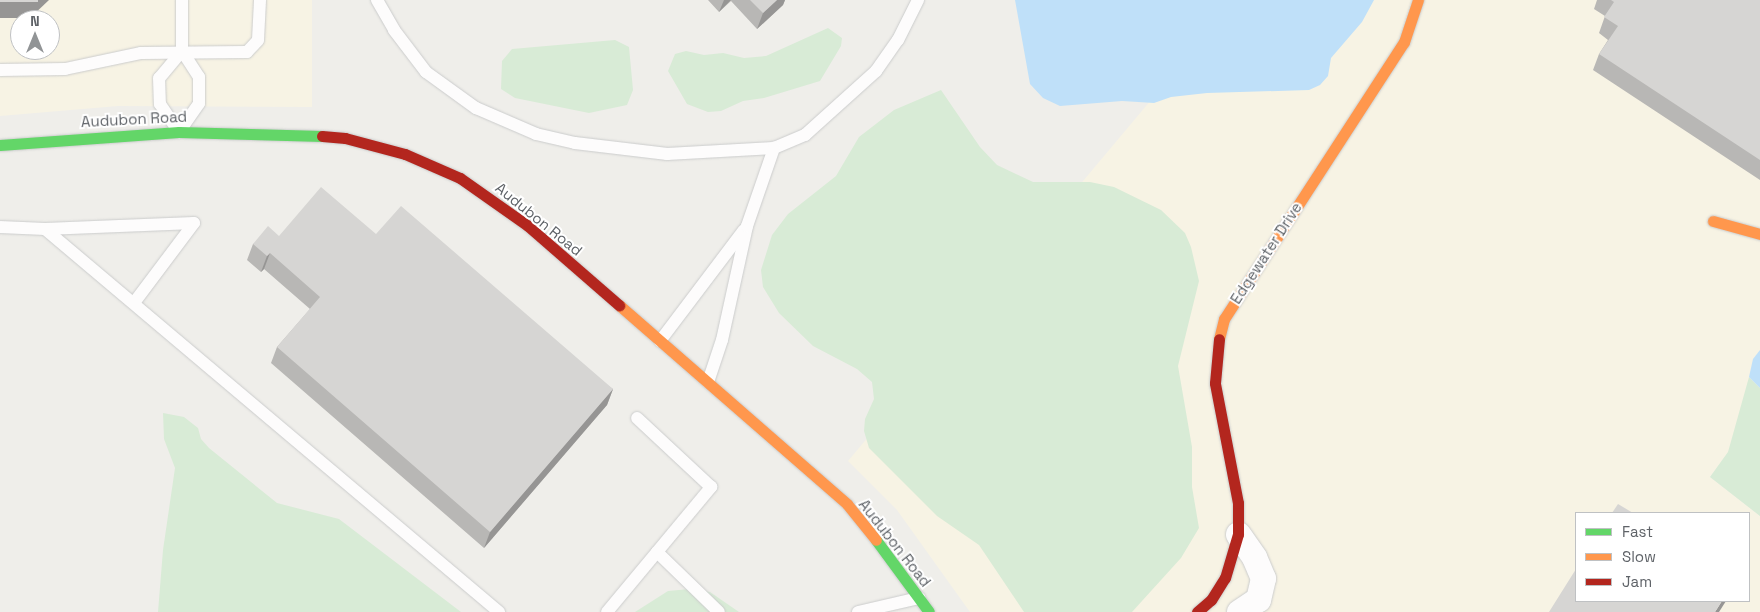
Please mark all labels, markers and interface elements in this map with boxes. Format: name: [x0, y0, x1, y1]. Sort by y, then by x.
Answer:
north arrow: [10, 10, 60, 60]
text: N: [30, 12, 40, 30]
street label: Audubon Road: [80, 107, 188, 131]
street label: Audubon Road: [492, 179, 586, 259]
street label: Edgewater Drive: [1226, 199, 1306, 307]
street label: Audubon Road: [855, 496, 935, 590]
legend: [1575, 512, 1750, 602]
text: Fast: [1622, 522, 1653, 541]
text: Slow: [1622, 547, 1656, 566]
text: Jam: [1622, 572, 1652, 591]

